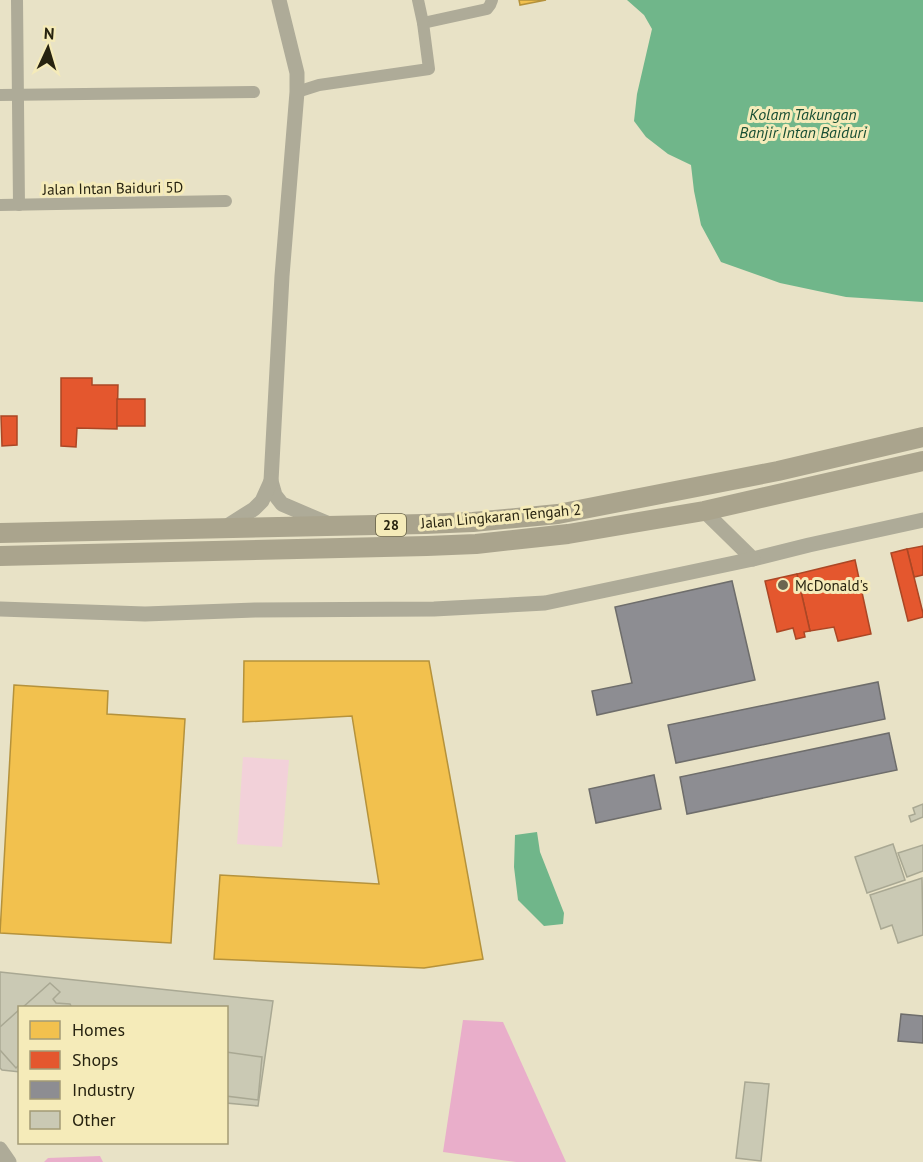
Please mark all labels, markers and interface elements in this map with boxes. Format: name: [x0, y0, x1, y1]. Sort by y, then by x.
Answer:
north arrow: [18, 18, 78, 78]
text: N: [43, 23, 55, 43]
water label: Kolam Takungan Banjir Intan Baiduri: [739, 104, 868, 142]
street label: Jalan Intan Baiduri 5D: [42, 177, 183, 199]
street label: Jalan Lingkaran Tengah 2: [419, 500, 582, 533]
road number: 28: [376, 514, 406, 536]
place label: McDonald's: [795, 576, 868, 595]
marker: McDonald's: [776, 578, 790, 592]
legend: [18, 1006, 228, 1144]
text: Homes: [72, 1018, 125, 1041]
text: Shops: [72, 1048, 118, 1071]
text: Industry: [72, 1078, 135, 1101]
text: Other: [72, 1108, 116, 1131]

